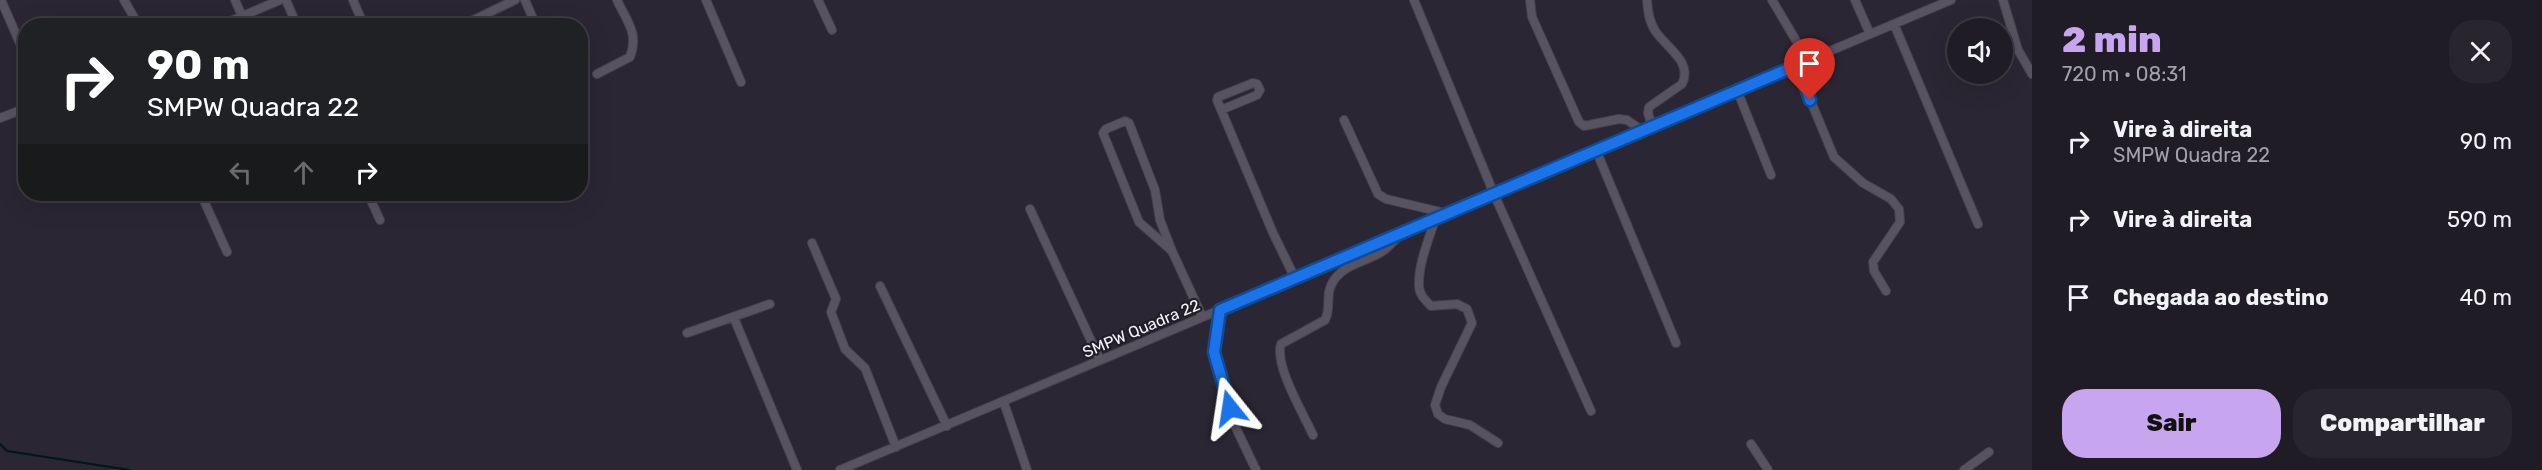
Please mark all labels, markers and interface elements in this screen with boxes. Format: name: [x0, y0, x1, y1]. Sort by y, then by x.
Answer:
map controls: [1947, 18, 2013, 84]
button: sound: [1947, 18, 2013, 84]
text: 2 min: [2062, 18, 2162, 61]
button: close: [2449, 20, 2512, 83]
pin: [1784, 38, 1835, 100]
text: 90 m: [147, 40, 250, 90]
icon: right: [48, 42, 126, 120]
icon: arrive: [1793, 47, 1826, 80]
text: 720 m · 08:31: [2062, 62, 2187, 86]
text: SMPW Quadra 22: [147, 91, 359, 123]
text: Vire à direita: [2113, 116, 2252, 143]
icon: right: [2062, 125, 2095, 158]
text: 90 m: [2460, 128, 2512, 155]
text: SMPW Quadra 22: [2113, 143, 2270, 167]
icon: left: [224, 156, 257, 189]
icon: ahead: [287, 156, 320, 189]
icon: right: [350, 156, 383, 189]
icon: right: [2062, 203, 2095, 236]
text: Vire à direita: [2113, 206, 2252, 233]
text: 590 m: [2447, 206, 2512, 233]
icon: arrive: [2062, 281, 2095, 314]
text: Chegada ao destino: [2113, 284, 2329, 311]
text: 40 m: [2459, 284, 2512, 311]
street label: SMPW Quadra 22: [1080, 295, 1203, 362]
position arrow: [1198, 376, 1262, 440]
button: Sair: [2062, 389, 2281, 458]
button: Compartilhar: [2293, 389, 2512, 458]

